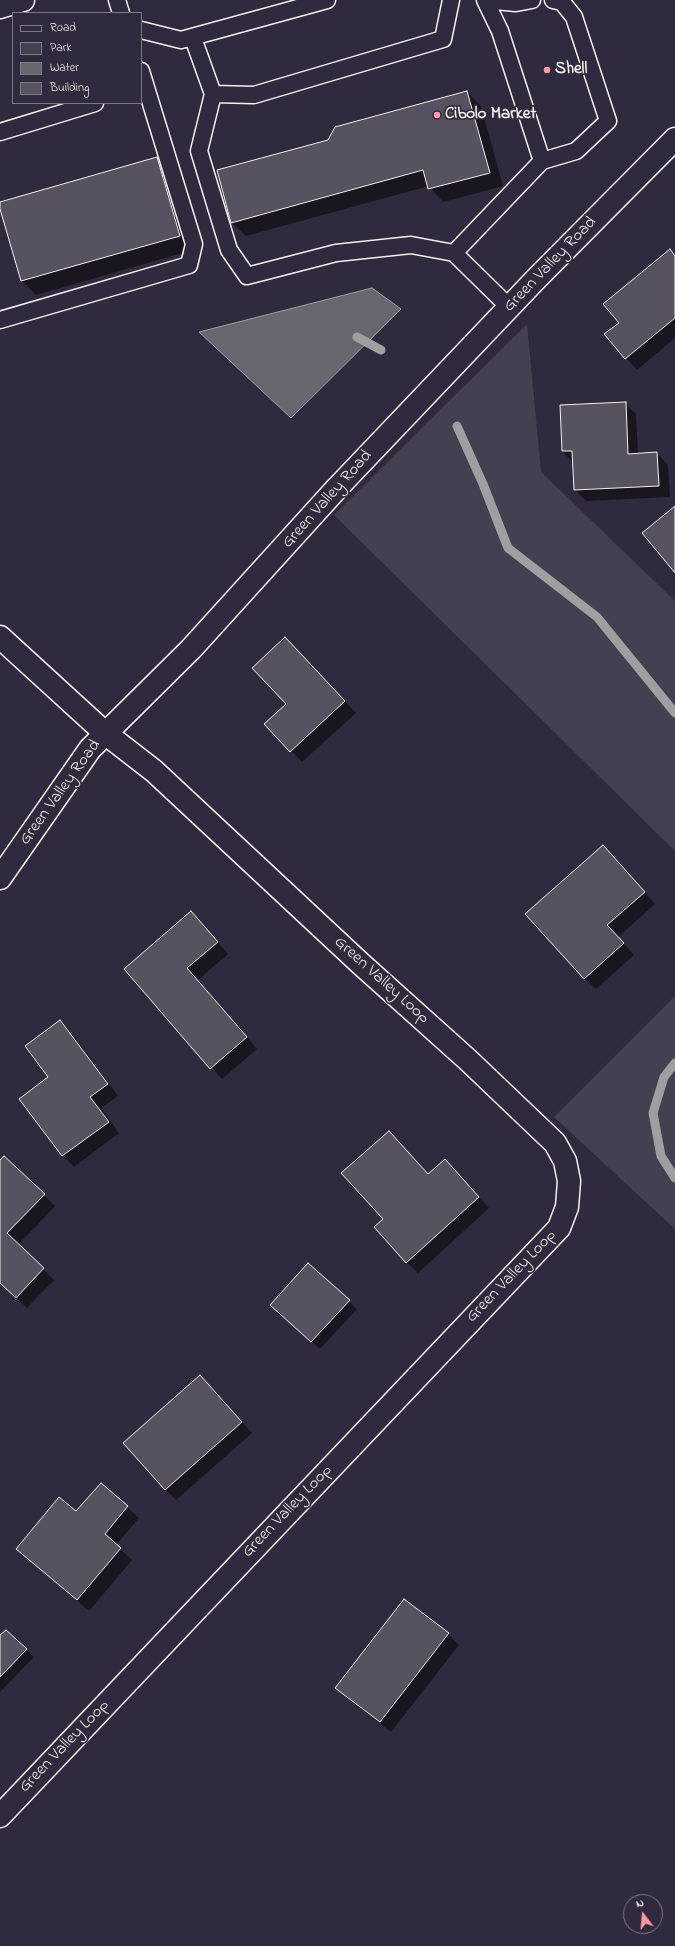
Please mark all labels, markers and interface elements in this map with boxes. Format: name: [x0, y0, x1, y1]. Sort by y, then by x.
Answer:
legend: [12, 12, 142, 104]
text: Road: [50, 19, 76, 37]
text: Park: [50, 39, 72, 57]
text: Water: [50, 59, 79, 77]
place label: Shell: [555, 60, 587, 80]
marker: Shell: [542, 65, 552, 75]
text: Building: [50, 79, 89, 97]
place label: Cibolo Market: [445, 105, 536, 125]
marker: Cibolo Market: [432, 110, 442, 120]
street label: Green Valley Road: [500, 213, 602, 317]
street label: Green Valley Road: [279, 447, 377, 553]
street label: Green Valley Road: [16, 736, 106, 850]
street label: Green Valley Loop: [329, 933, 433, 1029]
street label: Green Valley Loop: [463, 1226, 561, 1328]
street label: Green Valley Loop: [239, 1461, 337, 1563]
street label: Green Valley Loop: [16, 1696, 114, 1798]
north arrow: [623, 1894, 663, 1934]
text: N: [634, 1895, 646, 1912]

